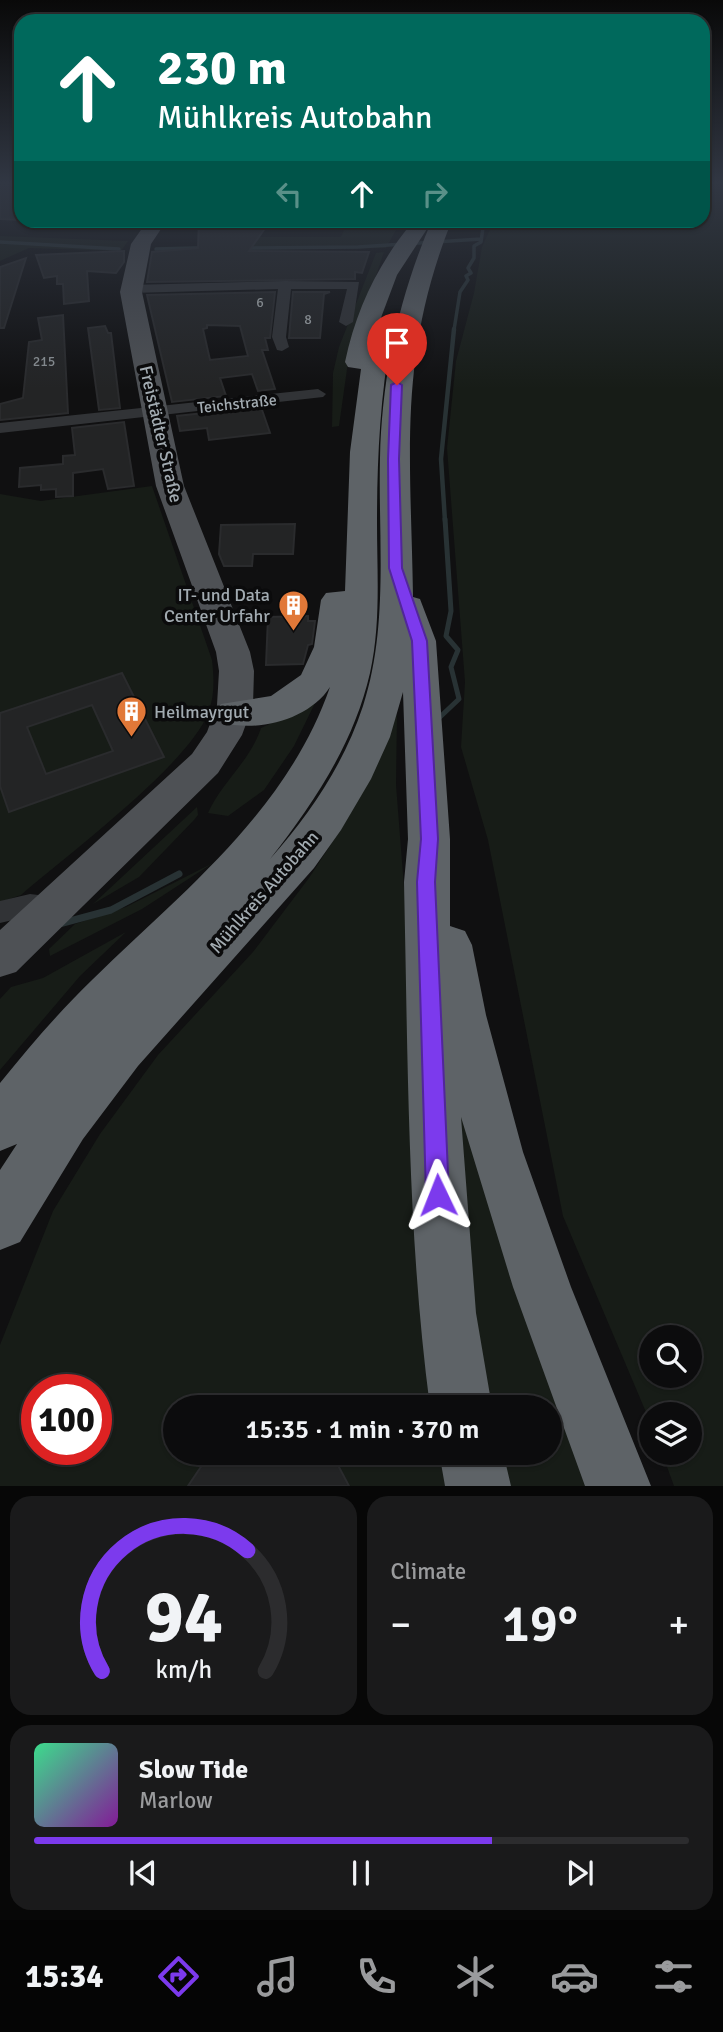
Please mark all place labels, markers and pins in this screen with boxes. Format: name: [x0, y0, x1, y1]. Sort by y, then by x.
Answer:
pin: [367, 313, 427, 385]
place label: IT- und Data Center Urfahr: [164, 584, 270, 627]
building icon: IT- und Data Center Urfahr: [276, 588, 310, 632]
building icon: Heilmayrgut: [114, 695, 148, 739]
place label: Heilmayrgut: [154, 701, 249, 723]

